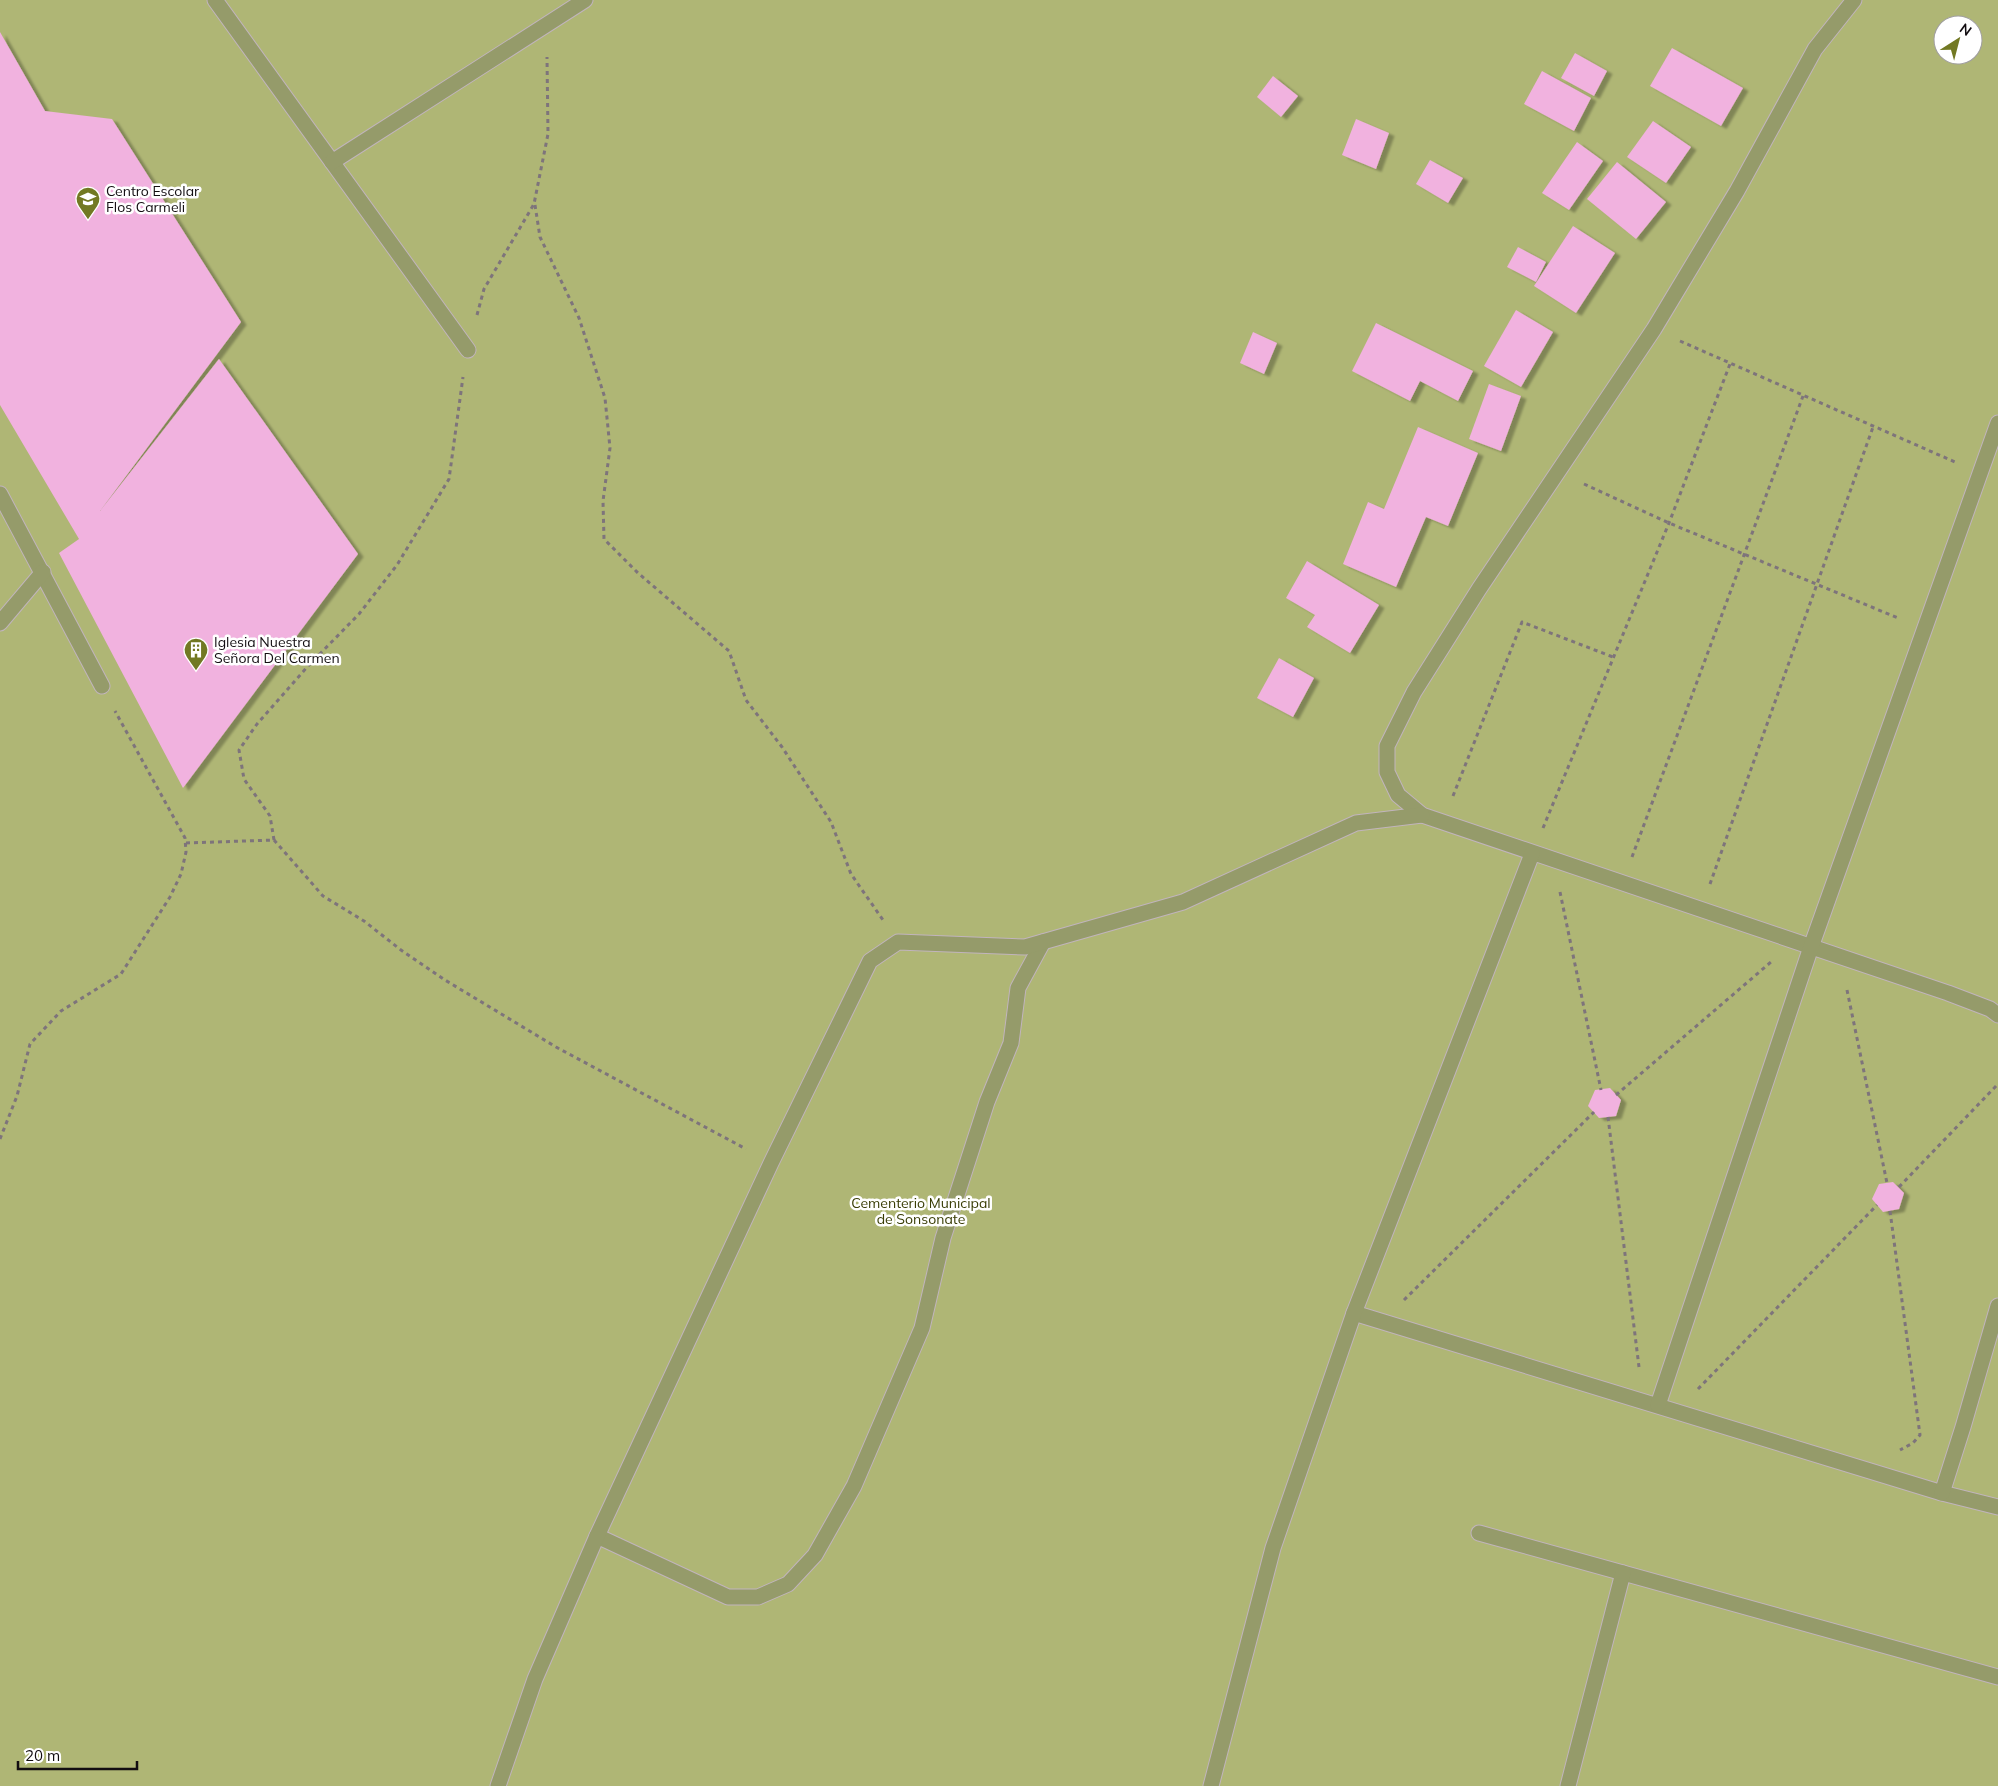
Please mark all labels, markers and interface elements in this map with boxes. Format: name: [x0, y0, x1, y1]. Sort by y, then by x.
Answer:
north arrow: [1933, 15, 1983, 65]
text: N: [1956, 19, 1975, 40]
place label: Centro Escolar Flos Carmeli: [106, 182, 200, 216]
school or university icon: Centro Escolar Flos Carmeli: [75, 186, 101, 220]
place label: Iglesia Nuestra Señora Del Carmen: [214, 633, 340, 667]
building icon: Iglesia Nuestra Señora Del Carmen: [183, 637, 209, 671]
park label: Cementerio Municipal de Sonsonate: [851, 1194, 991, 1228]
scale bar: [18, 1738, 136, 1770]
text: 20 m: [25, 1746, 60, 1765]

